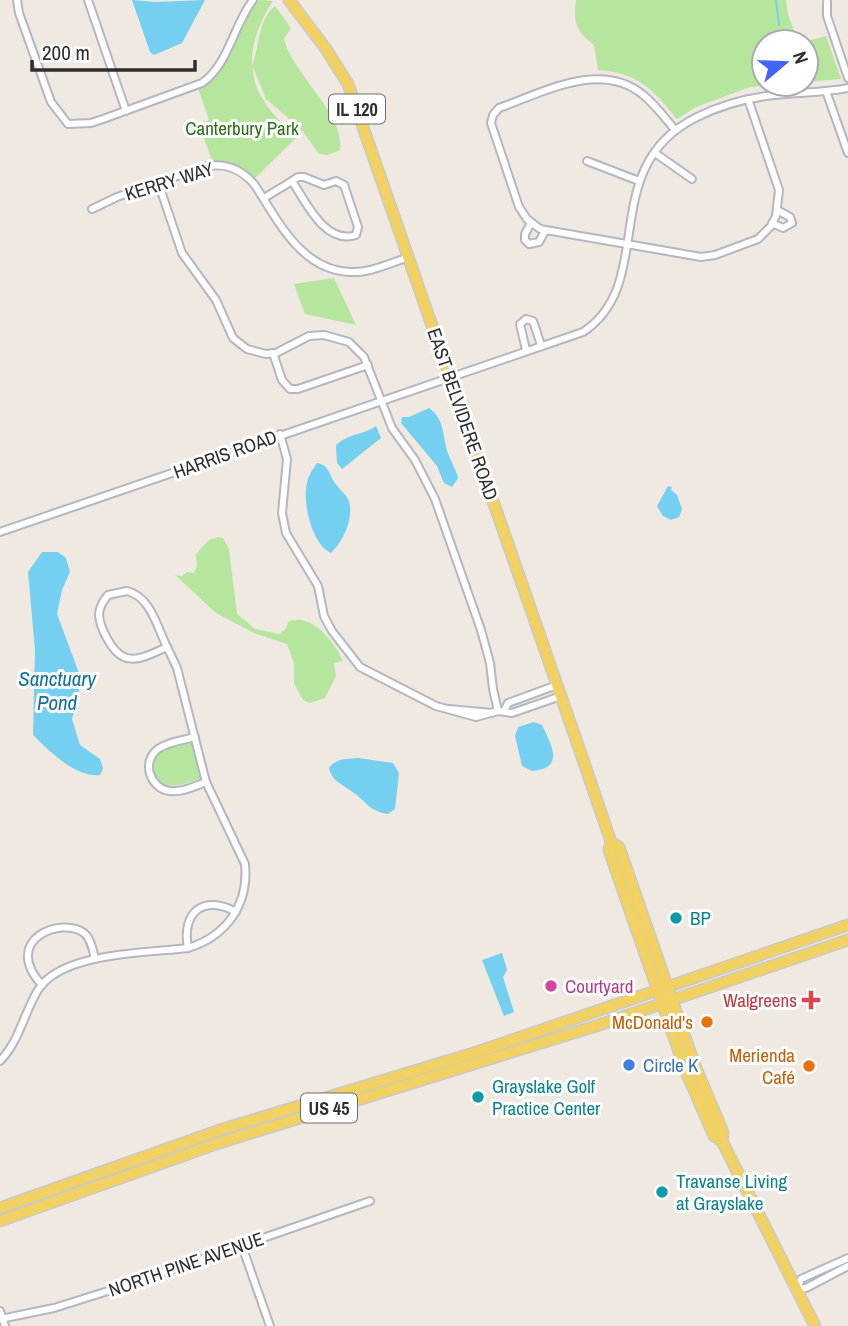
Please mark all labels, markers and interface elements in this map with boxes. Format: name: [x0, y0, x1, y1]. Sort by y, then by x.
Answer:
scale bar: [32, 28, 194, 72]
north arrow: [750, 28, 820, 98]
text: 200 m: [42, 38, 90, 67]
text: N: [787, 48, 815, 67]
road number: IL 120: [329, 94, 385, 124]
park label: Canterbury Park: [185, 115, 299, 141]
street label: KERRY WAY: [122, 155, 217, 207]
street label: EAST BELVIDERE ROAD: [421, 324, 505, 504]
street label: HARRIS ROAD: [170, 423, 280, 485]
water label: Sanctuary Pond: [18, 664, 97, 717]
place label: BP: [690, 905, 711, 931]
marker: BP: [668, 910, 684, 926]
place label: Courtyard: [565, 973, 633, 999]
marker: Courtyard: [543, 978, 559, 994]
place label: Walgreens: [723, 987, 797, 1013]
marker: Walgreens: [803, 992, 819, 1008]
place label: McDonald's: [612, 1009, 693, 1035]
marker: McDonald's: [699, 1014, 715, 1030]
place label: Merienda Café: [729, 1042, 795, 1090]
place label: Circle K: [643, 1052, 699, 1078]
marker: Circle K: [621, 1057, 637, 1073]
marker: Merienda Café: [801, 1058, 817, 1074]
place label: Grayslake Golf Practice Center: [492, 1073, 601, 1121]
marker: Grayslake Golf Practice Center: [470, 1089, 486, 1105]
road number: US 45: [301, 1093, 357, 1122]
place label: Travanse Living at Grayslake: [676, 1168, 787, 1216]
marker: Travanse Living at Grayslake: [654, 1184, 670, 1200]
street label: NORTH PINE AVENUE: [105, 1225, 267, 1303]

